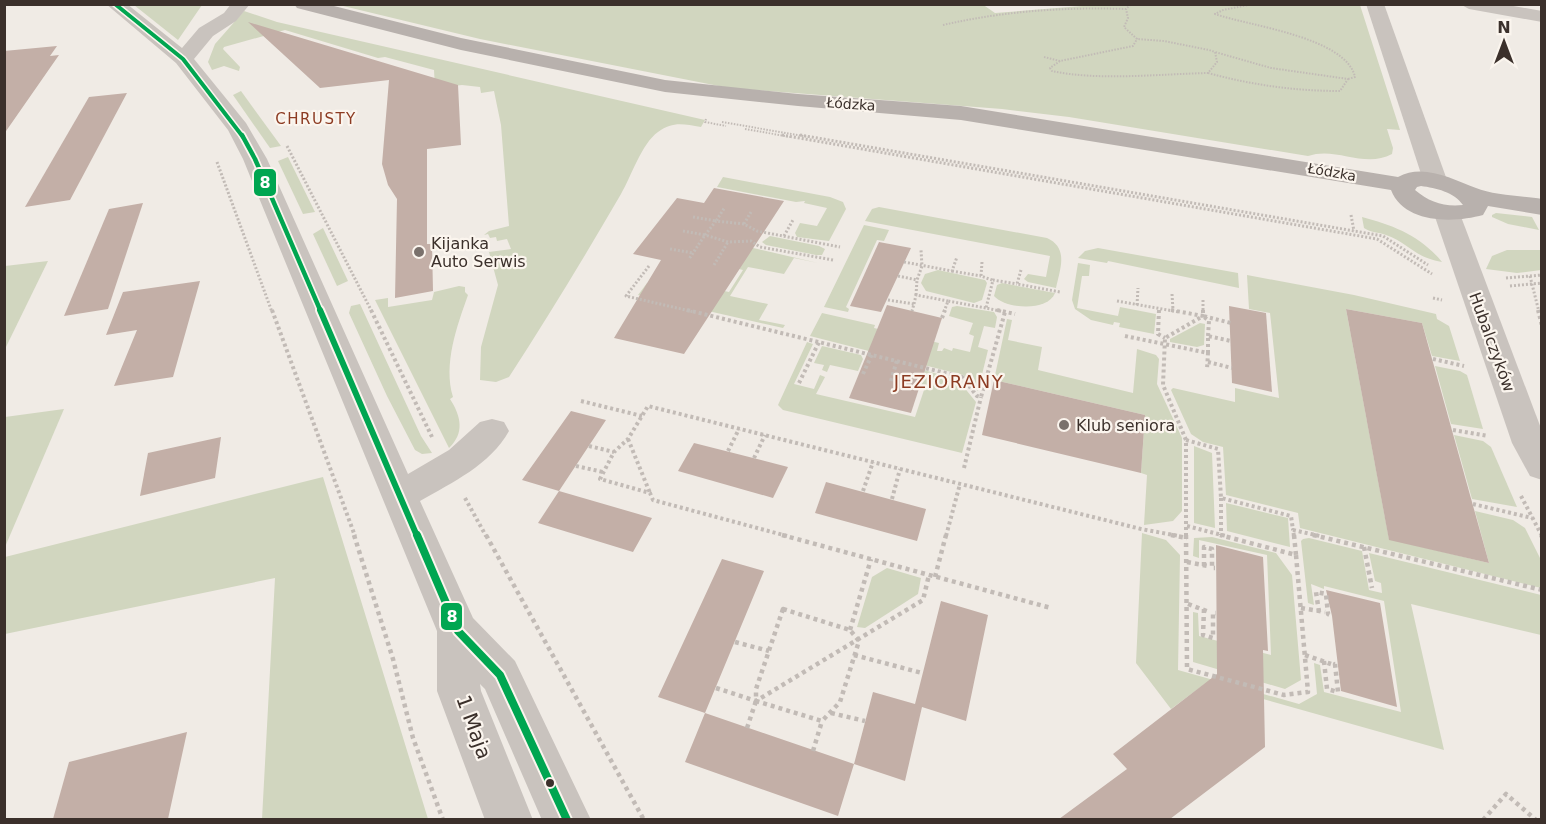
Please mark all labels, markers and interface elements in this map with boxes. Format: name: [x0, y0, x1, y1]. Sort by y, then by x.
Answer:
north arrow: [1474, 12, 1534, 72]
text: N: [1497, 18, 1511, 37]
street label: Łódzka: [825, 94, 876, 114]
district label: CHRUSTY: [275, 110, 357, 128]
street label: Łódzka: [1305, 160, 1358, 184]
line badge: 8: [253, 168, 277, 197]
text: 8: [259, 173, 271, 192]
place label: Kijanka Auto Serwis: [431, 234, 526, 271]
marker: Kijanka Auto Serwis: [412, 245, 426, 259]
street label: Hubalczyków: [1465, 290, 1519, 394]
district label: JEZIORANY: [893, 371, 1004, 392]
place label: Klub seniora: [1076, 416, 1175, 435]
marker: Klub seniora: [1057, 418, 1071, 432]
line badge: 8: [440, 602, 463, 631]
text: 8: [446, 607, 458, 626]
street label: 1 Maja: [451, 692, 497, 762]
unlabelled marker: [544, 777, 556, 789]

